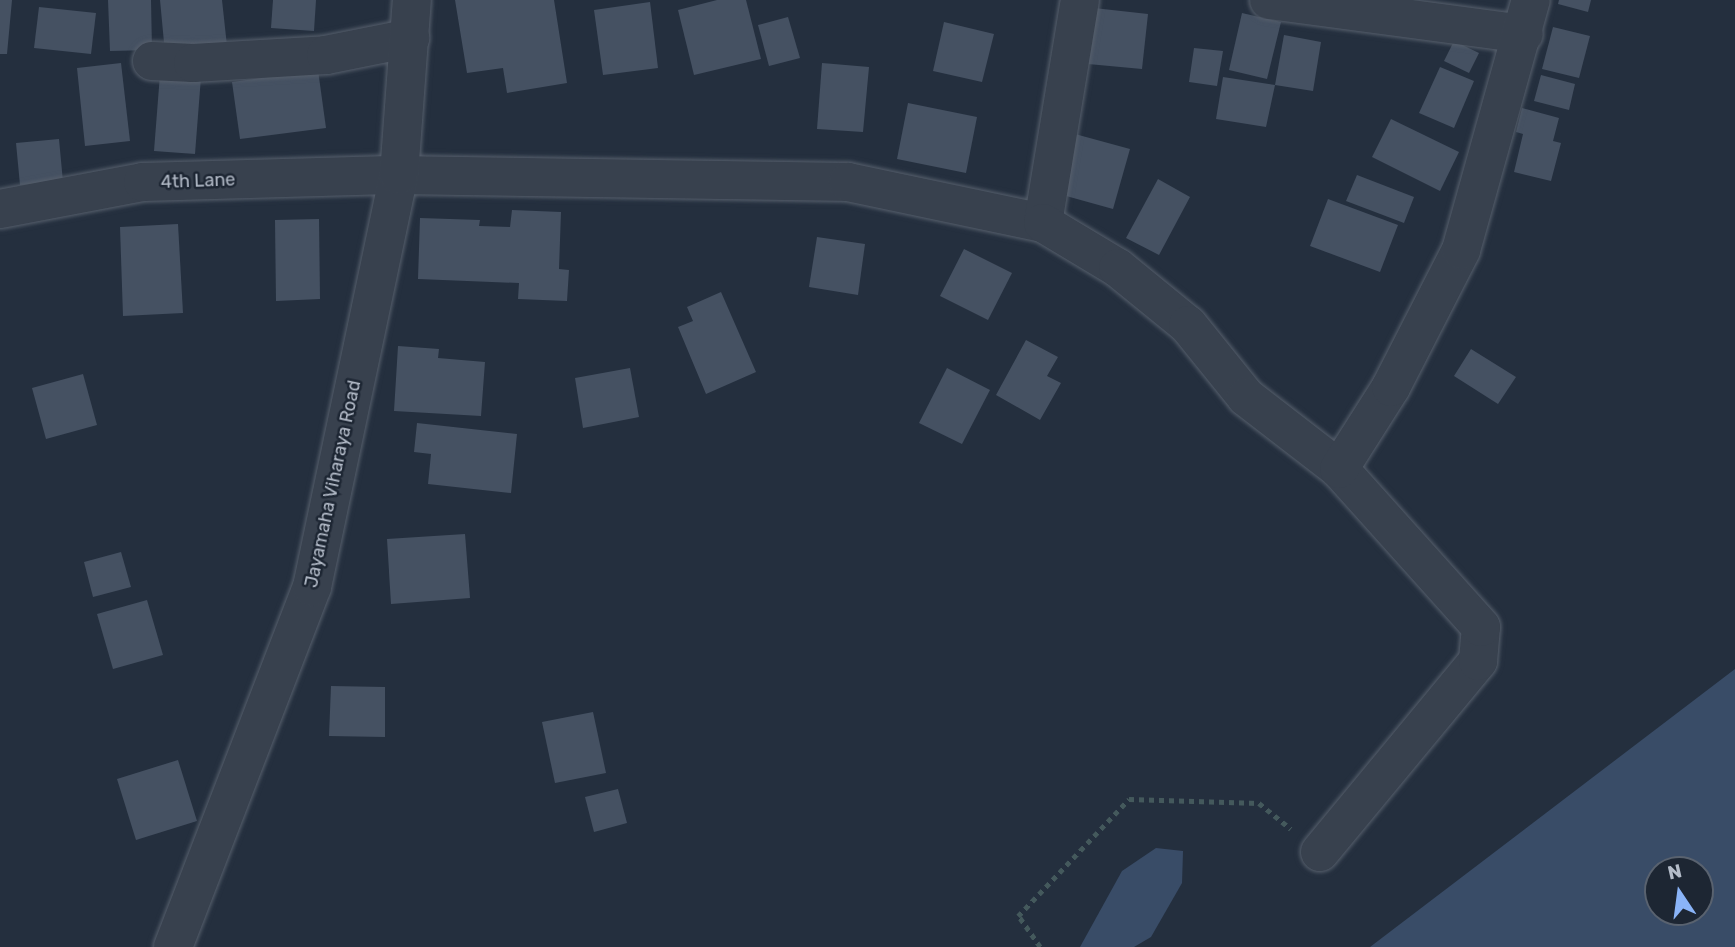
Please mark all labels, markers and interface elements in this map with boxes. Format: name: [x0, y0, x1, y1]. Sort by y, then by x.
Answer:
street label: 4th Lane: [160, 169, 236, 193]
street label: Jayamaha Viharaya Road: [300, 378, 366, 590]
north arrow: [1644, 856, 1714, 926]
text: N: [1665, 859, 1684, 885]

